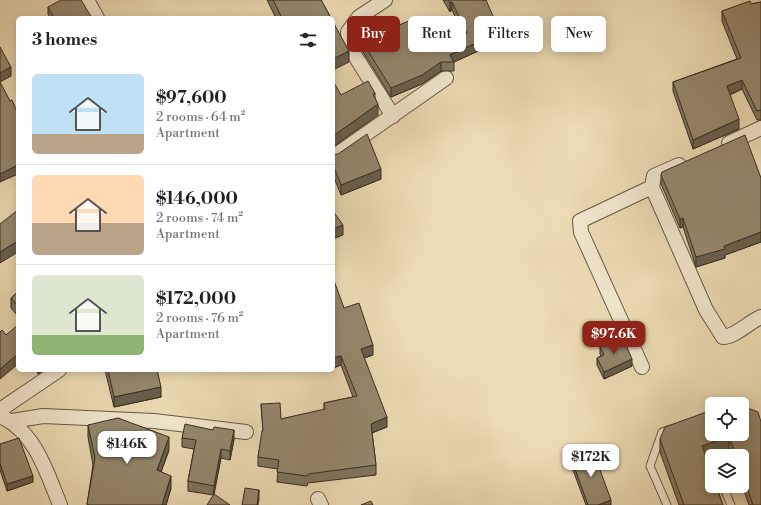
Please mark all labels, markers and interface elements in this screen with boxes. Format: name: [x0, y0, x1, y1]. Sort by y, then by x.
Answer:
chip: Buy: [347, 16, 400, 52]
chip: Rent: [408, 16, 466, 52]
chip: Filters: [474, 16, 543, 52]
chip: New: [551, 16, 606, 52]
text: 3 homes: [32, 29, 97, 51]
icon: filters: [297, 29, 319, 51]
text: $97,600: [156, 87, 227, 109]
icon: home: [64, 90, 112, 138]
text: 2 rooms · 64 m²: [156, 109, 245, 125]
text: Apartment: [156, 125, 220, 141]
text: $146,000: [156, 188, 238, 210]
icon: home: [64, 191, 112, 239]
text: 2 rooms · 74 m²: [156, 210, 243, 226]
text: Apartment: [156, 226, 220, 242]
text: $172,000: [156, 288, 236, 310]
icon: home: [64, 291, 112, 339]
text: 2 rooms · 76 m²: [156, 310, 243, 326]
pin: $97.6K: [581, 321, 647, 355]
text: Apartment: [156, 326, 220, 342]
text: $97.6K: [591, 326, 637, 342]
map controls: [705, 397, 749, 493]
button: locate: [705, 397, 749, 441]
pin: $146K: [99, 431, 155, 465]
text: $146K: [107, 436, 147, 452]
pin: $172K: [563, 444, 619, 478]
text: $172K: [571, 449, 611, 465]
button: layers: [705, 449, 749, 493]

